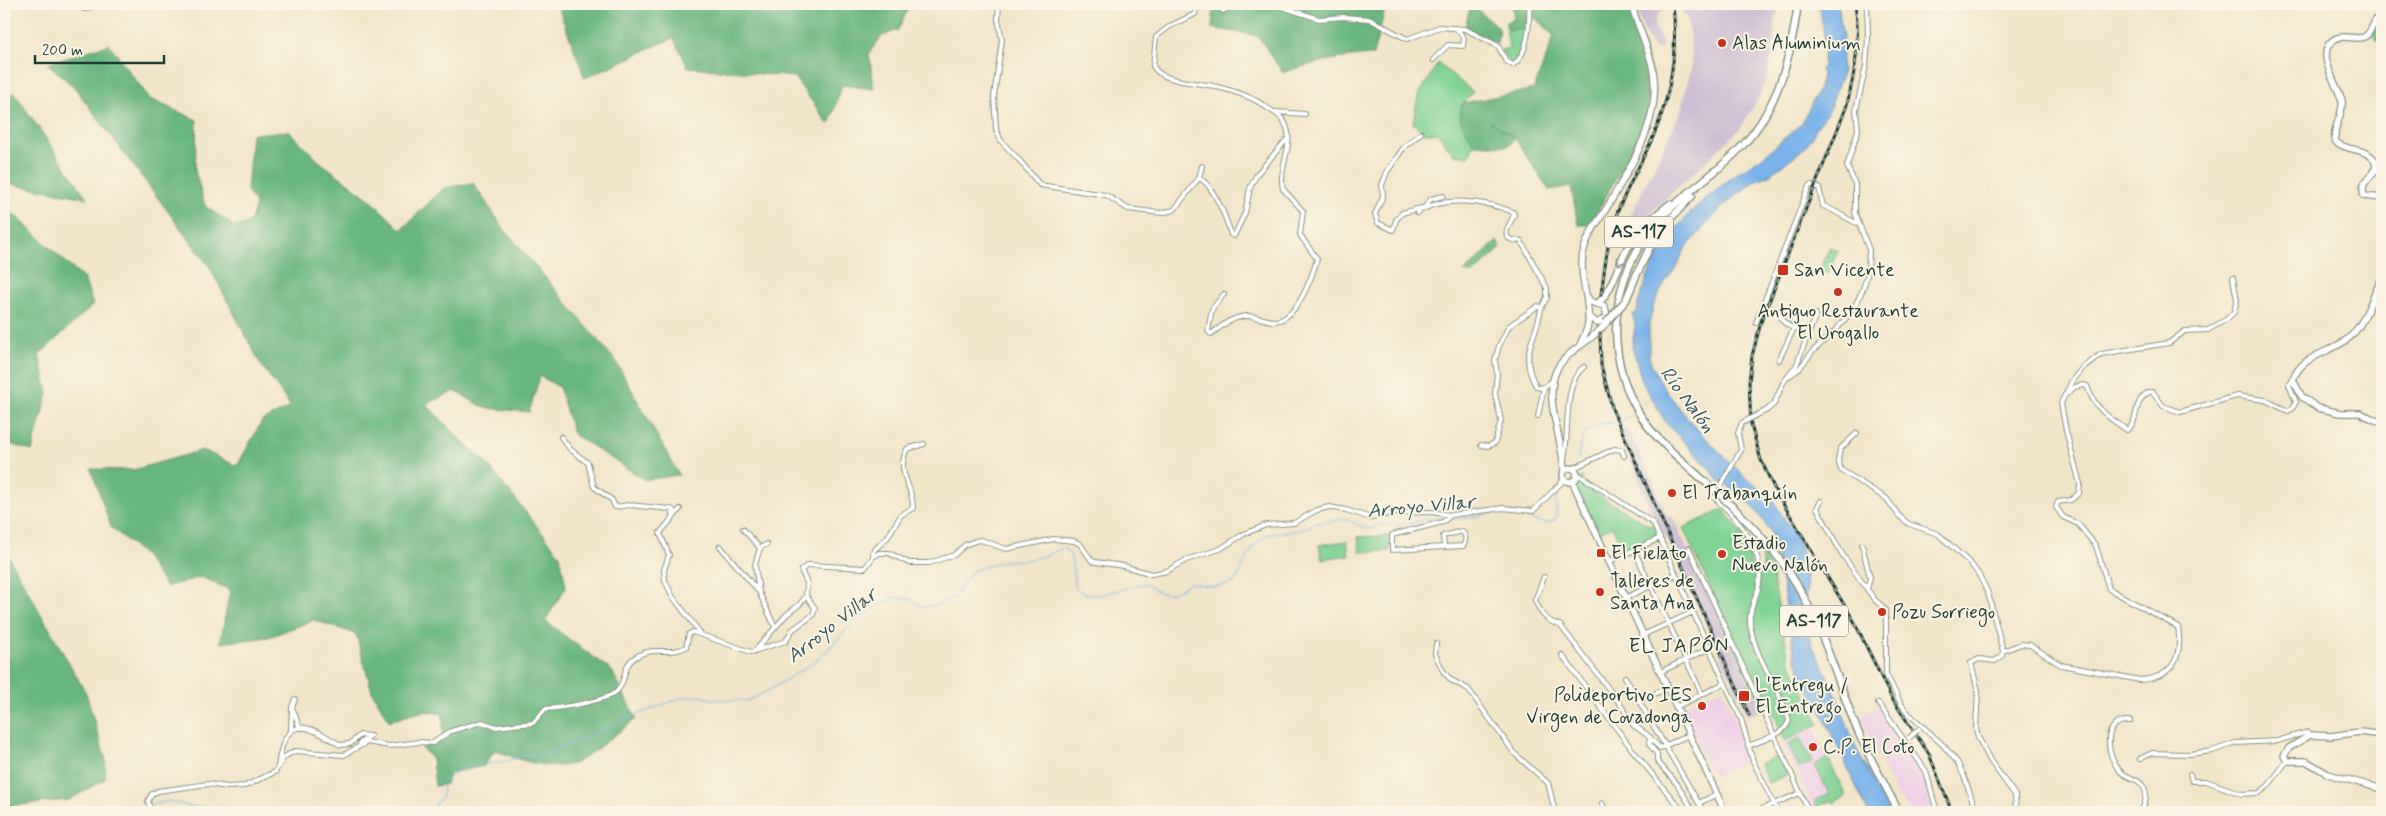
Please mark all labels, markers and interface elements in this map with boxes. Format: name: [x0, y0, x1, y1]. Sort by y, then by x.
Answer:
place label: Alas Aluminium: [1732, 31, 1861, 56]
scale bar: [35, 32, 164, 64]
marker: Alas Aluminium: [1716, 37, 1728, 49]
text: 200 m: [42, 41, 83, 61]
road number: AS-117: [1605, 216, 1673, 248]
one-way arrow: [1616, 257, 1626, 266]
place label: San Vicente: [1794, 258, 1894, 283]
marker: San Vicente: [1776, 263, 1790, 277]
marker: Antiguo Restaurante El Urogallo: [1832, 286, 1844, 298]
place label: Antiguo Restaurante El Urogallo: [1757, 299, 1919, 347]
water label: Río Nalón: [1653, 361, 1721, 439]
place label: El Trabanquín: [1682, 481, 1797, 506]
marker: El Trabanquín: [1666, 487, 1678, 499]
water label: Arroyo Villar: [1366, 489, 1478, 525]
place label: Estadio Nuevo Nalón: [1732, 531, 1828, 578]
place label: El Fielato: [1611, 541, 1687, 566]
marker: El Fielato: [1595, 547, 1607, 559]
marker: Estadio Nuevo Nalón: [1716, 548, 1728, 560]
place label: Talleres de Santa Ana: [1610, 569, 1696, 616]
water label: Arroyo Villar: [781, 581, 885, 670]
marker: Talleres de Santa Ana: [1594, 586, 1606, 598]
place label: Pozu Sorriego: [1892, 600, 1995, 627]
road number: AS-117: [1780, 606, 1848, 636]
marker: Pozu Sorriego: [1876, 606, 1888, 618]
district label: EL JAPÓN: [1629, 633, 1729, 660]
place label: L'Entregu / El Entrego: [1755, 673, 1848, 723]
place label: Polideportivo IES Virgen de Covadonga: [1526, 683, 1693, 732]
marker: L'Entregu / El Entrego: [1737, 689, 1751, 703]
marker: Polideportivo IES Virgen de Covadonga: [1696, 700, 1708, 712]
place label: C.P. El Coto: [1823, 735, 1915, 760]
marker: C.P. El Coto: [1807, 741, 1819, 753]

